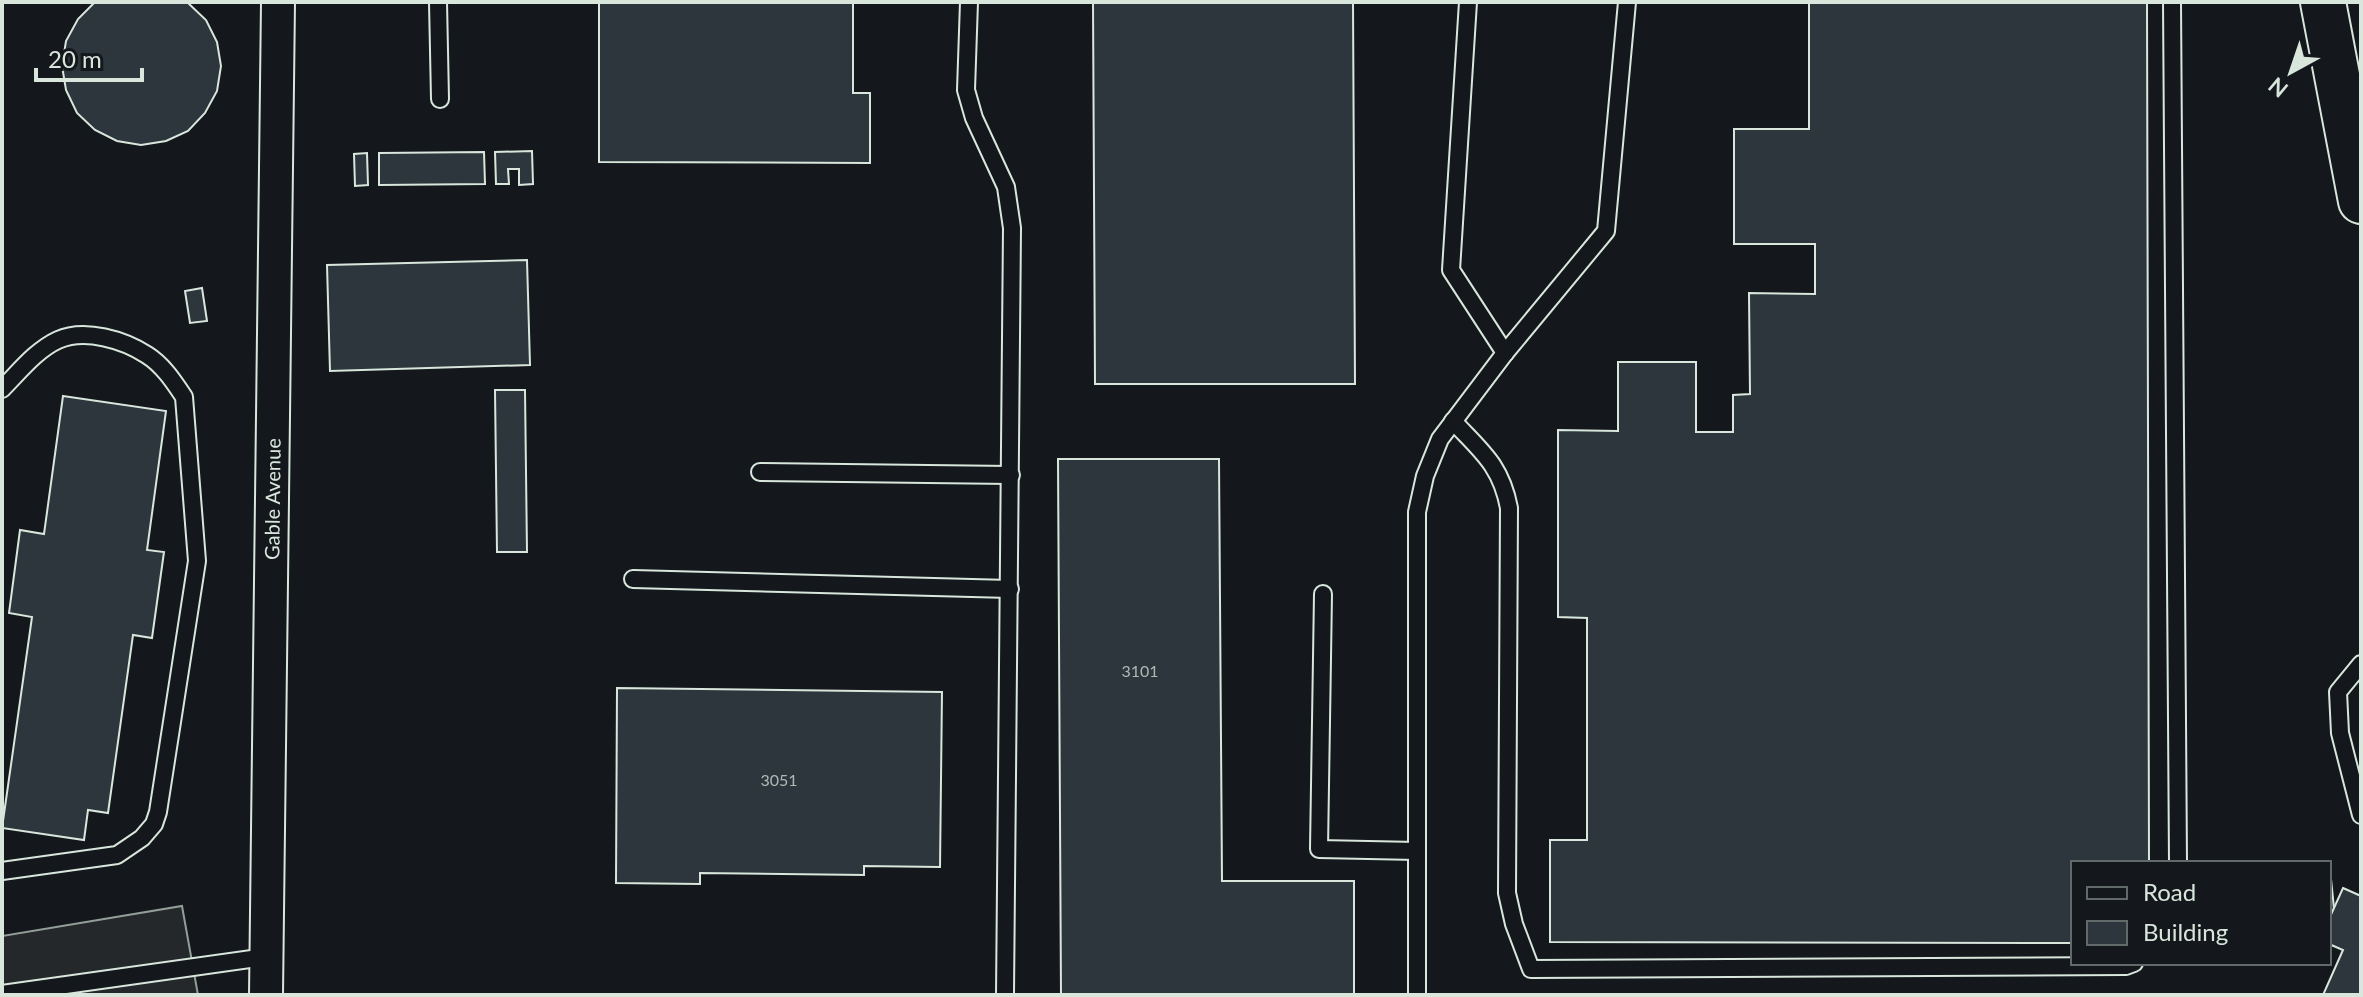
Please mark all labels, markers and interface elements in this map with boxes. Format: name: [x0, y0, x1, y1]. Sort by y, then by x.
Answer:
scale bar: [36, 32, 142, 82]
north arrow: [2251, 32, 2331, 112]
text: 20 m: [48, 44, 102, 73]
text: N: [2263, 72, 2293, 103]
street label: Gable Avenue: [259, 438, 285, 560]
house number: 3101: [1121, 661, 1159, 680]
house number: 3051: [760, 770, 798, 789]
legend: [2071, 861, 2331, 965]
text: Road: [2143, 877, 2196, 906]
text: Building: [2143, 917, 2228, 946]

